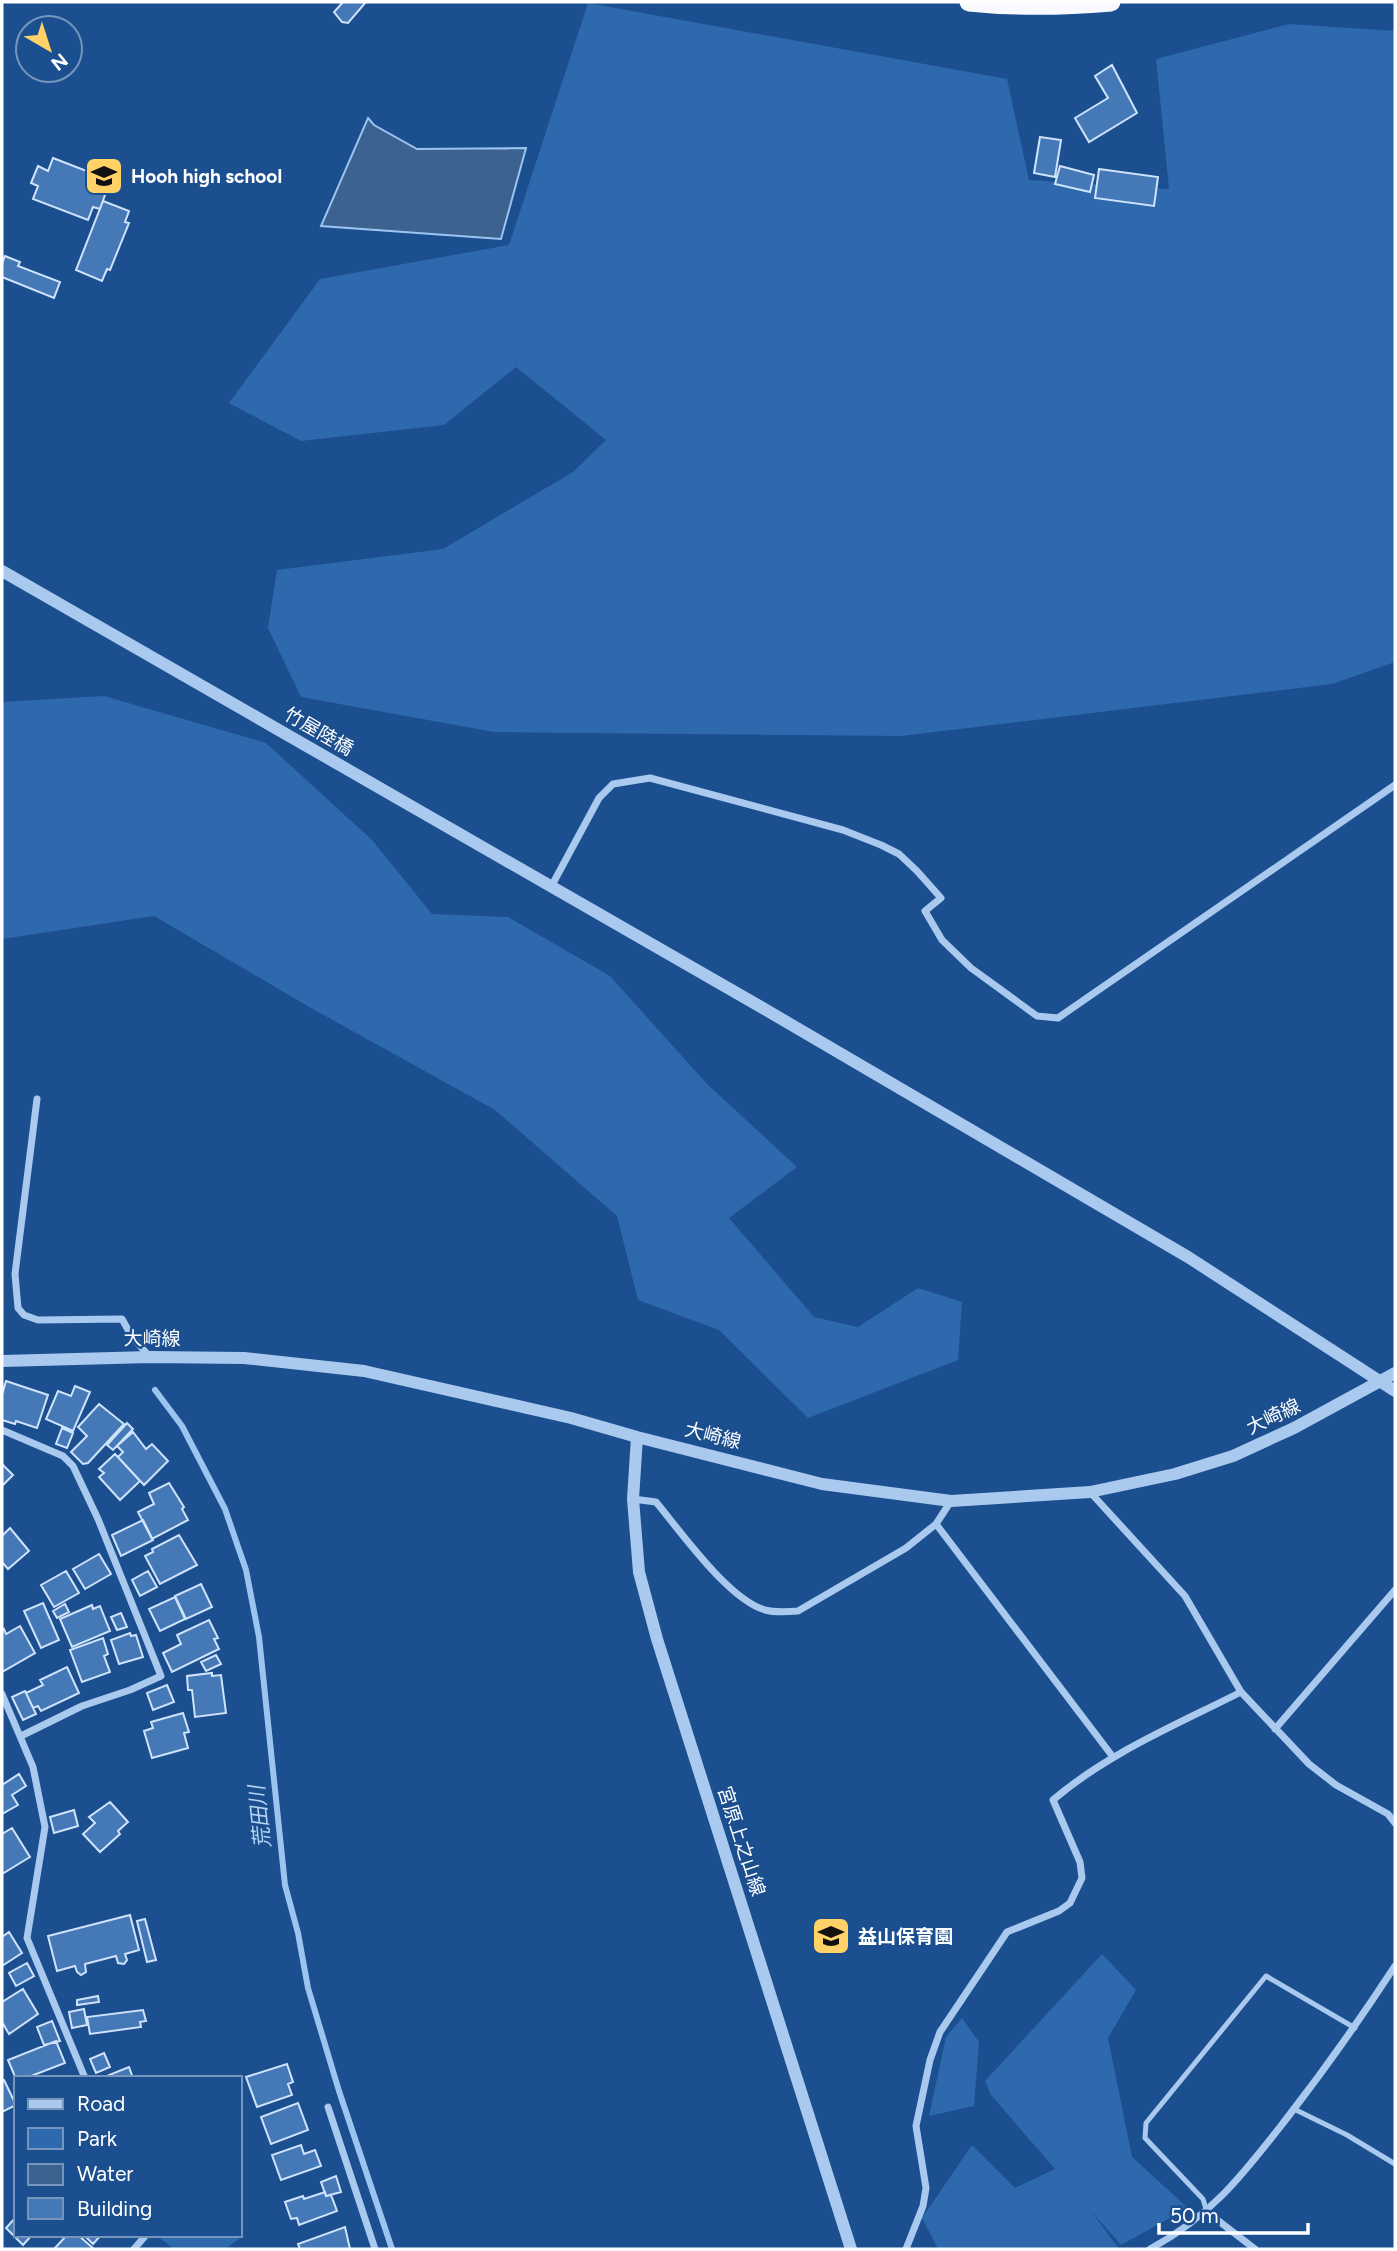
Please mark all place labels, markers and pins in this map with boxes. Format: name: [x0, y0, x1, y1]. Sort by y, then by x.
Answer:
school or university icon: Hooh high school: [83, 155, 125, 197]
place label: Hooh high school: [131, 165, 282, 188]
school or university icon: 益山保育園: [810, 1915, 852, 1957]
place label: 益山保育園: [858, 1925, 953, 1948]

